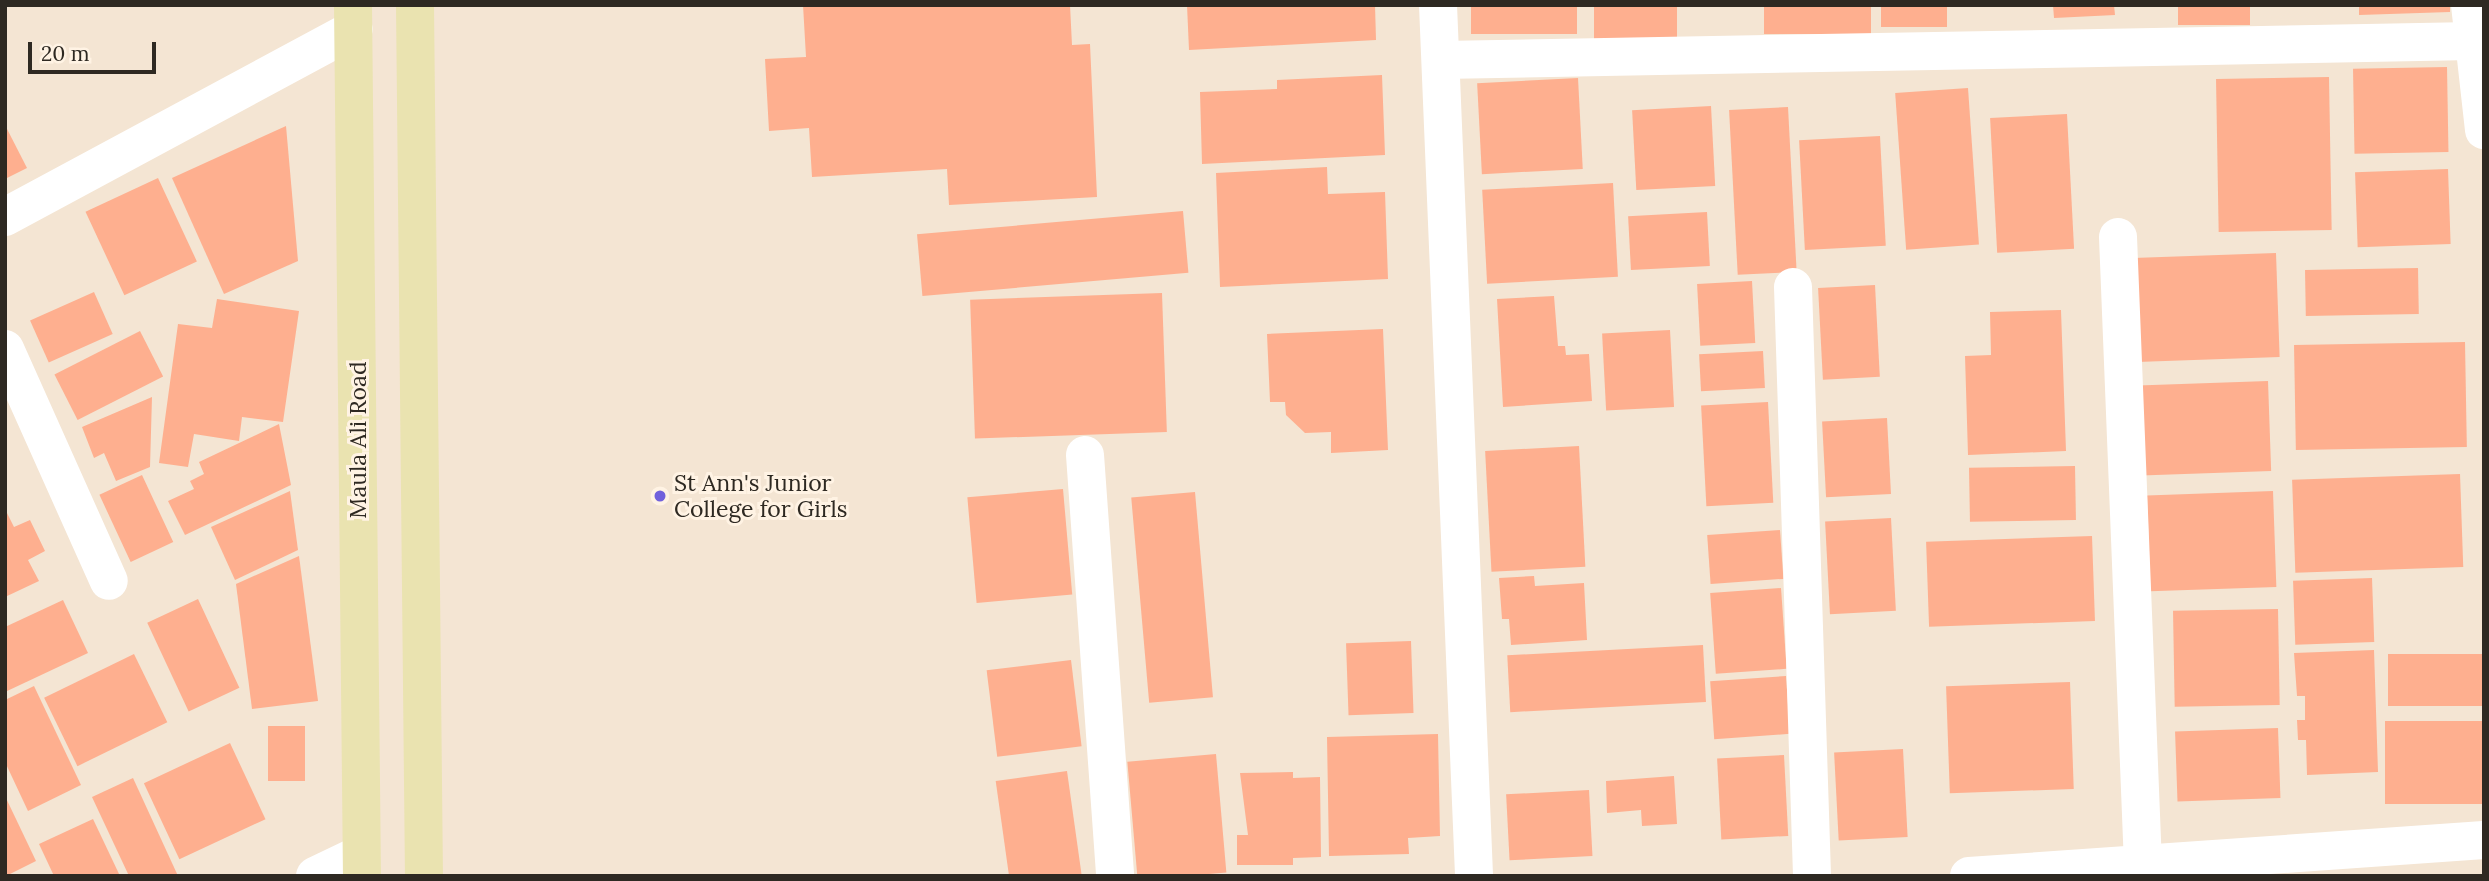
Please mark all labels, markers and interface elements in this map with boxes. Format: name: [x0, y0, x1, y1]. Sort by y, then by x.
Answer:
scale bar: [32, 28, 159, 72]
text: 20 m: [41, 40, 90, 67]
street label: Maula Ali Road: [344, 361, 372, 519]
place label: St Ann's Junior College for Girls: [674, 469, 847, 523]
marker: St Ann's Junior College for Girls: [652, 488, 668, 504]

